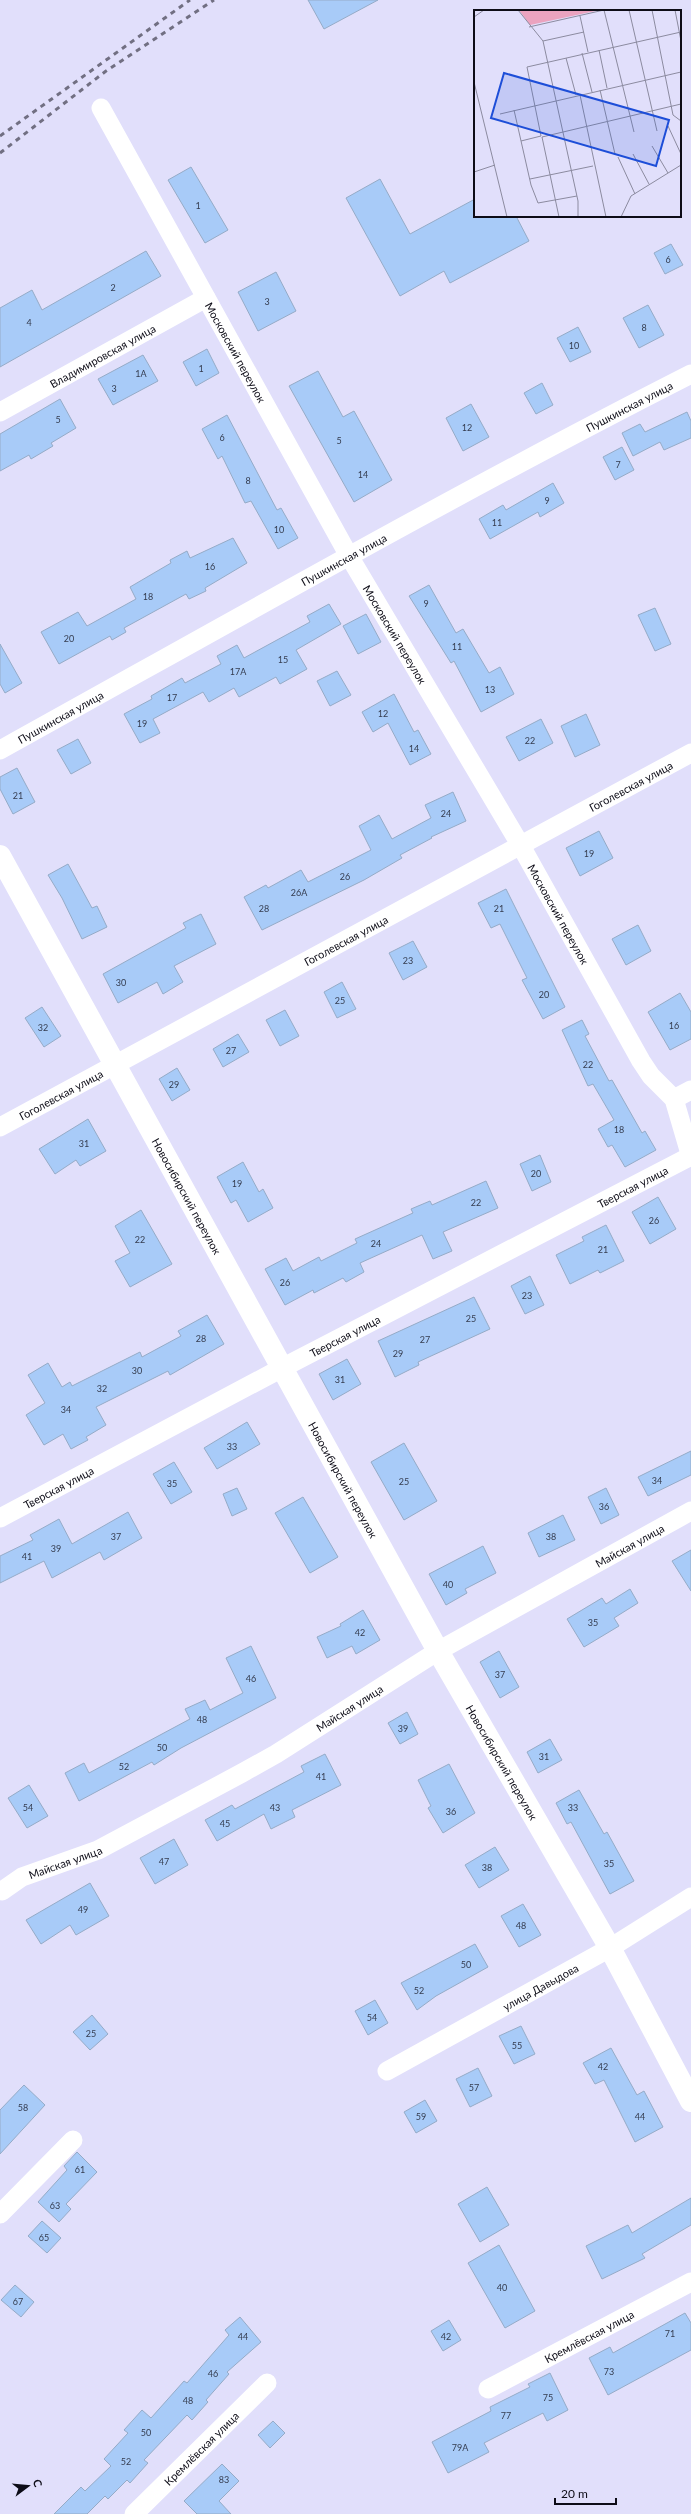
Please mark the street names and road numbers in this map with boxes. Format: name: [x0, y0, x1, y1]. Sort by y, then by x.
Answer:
street label: Московский переулок: [203, 300, 269, 405]
street label: Владимировская улица: [47, 321, 157, 390]
street label: Пушкинская улица: [584, 378, 675, 434]
street label: Пушкинская улица: [298, 530, 389, 588]
street label: Московский переулок: [361, 582, 430, 686]
street label: Пушкинская улица: [15, 688, 105, 745]
street label: Гоголевская улица: [587, 758, 675, 814]
street label: Московский переулок: [526, 862, 592, 967]
street label: Гоголевская улица: [302, 912, 390, 968]
street label: Гоголевская улица: [17, 1066, 105, 1122]
street label: Новосибирский переулок: [150, 1135, 225, 1256]
street label: Тверская улица: [595, 1163, 670, 1210]
street label: Тверская улица: [307, 1312, 382, 1359]
street label: Новосибирский переулок: [306, 1419, 381, 1540]
street label: Тверская улица: [21, 1463, 96, 1511]
street label: Майская улица: [593, 1521, 666, 1569]
street label: Майская улица: [313, 1681, 385, 1734]
street label: Новосибирский переулок: [464, 1702, 541, 1822]
street label: Майская улица: [27, 1843, 104, 1881]
street label: улица Давыдова: [500, 1960, 580, 2013]
street label: Кремлёвская улица: [542, 2307, 636, 2365]
street label: Кремлёвская улица: [161, 2408, 241, 2488]

